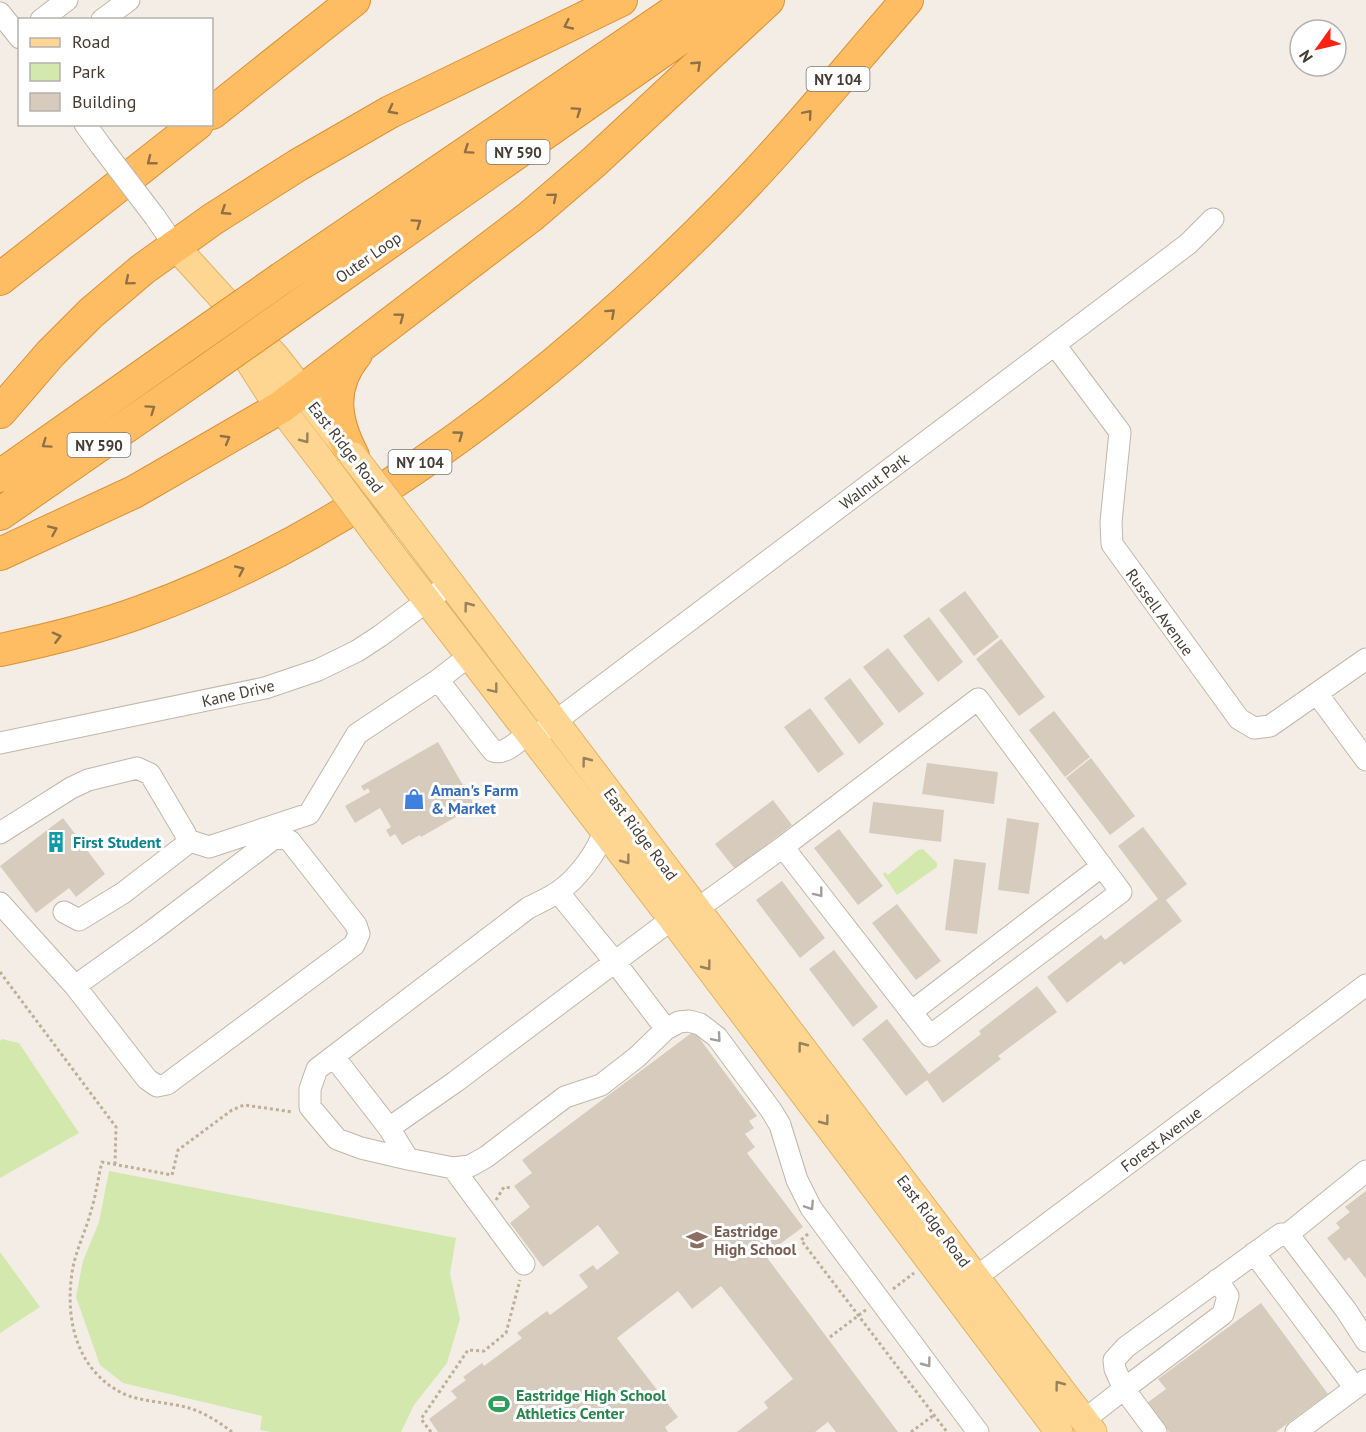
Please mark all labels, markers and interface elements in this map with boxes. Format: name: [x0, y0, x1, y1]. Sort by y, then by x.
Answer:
legend: [18, 18, 213, 126]
one-way arrow: [563, 18, 574, 30]
north arrow: [1288, 18, 1348, 78]
text: Road: [72, 30, 110, 53]
text: N: [1294, 46, 1317, 66]
text: Park: [72, 60, 105, 83]
one-way arrow: [690, 62, 701, 73]
road number: NY 104: [806, 67, 870, 91]
text: Building: [72, 90, 136, 113]
one-way arrow: [388, 103, 399, 114]
one-way arrow: [571, 107, 582, 118]
one-way arrow: [801, 110, 812, 121]
road number: NY 590: [486, 140, 550, 164]
one-way arrow: [464, 143, 475, 154]
one-way arrow: [147, 153, 158, 164]
one-way arrow: [546, 193, 557, 204]
one-way arrow: [221, 204, 232, 215]
one-way arrow: [411, 219, 422, 230]
street label: Outer Loop: [331, 227, 405, 287]
one-way arrow: [125, 274, 136, 285]
one-way arrow: [604, 309, 615, 320]
one-way arrow: [393, 314, 404, 325]
street label: East Ridge Road: [304, 397, 388, 497]
one-way arrow: [145, 405, 156, 416]
one-way arrow: [453, 431, 464, 442]
road number: NY 590: [68, 433, 130, 457]
one-way arrow: [298, 433, 309, 444]
one-way arrow: [220, 435, 230, 447]
one-way arrow: [41, 437, 52, 448]
street label: Walnut Park: [835, 448, 913, 514]
road number: NY 104: [388, 450, 452, 474]
one-way arrow: [47, 525, 58, 537]
one-way arrow: [233, 565, 244, 577]
street label: Russell Avenue: [1122, 565, 1198, 659]
one-way arrow: [465, 601, 476, 612]
one-way arrow: [52, 632, 62, 645]
street label: Kane Drive: [200, 675, 276, 711]
one-way arrow: [487, 682, 498, 693]
one-way arrow: [582, 757, 593, 768]
place label: Aman's Farm & Market: [431, 780, 519, 818]
street label: East Ridge Road: [600, 784, 682, 884]
shop icon: Aman's Farm & Market: [402, 787, 426, 811]
building icon: First Student: [44, 830, 68, 854]
place label: First Student: [73, 832, 162, 852]
one-way arrow: [619, 853, 630, 864]
one-way arrow: [811, 886, 822, 897]
one-way arrow: [700, 959, 711, 970]
one-way arrow: [710, 1031, 721, 1042]
one-way arrow: [798, 1042, 809, 1053]
street label: Forest Avenue: [1117, 1102, 1205, 1176]
one-way arrow: [818, 1115, 829, 1126]
street label: East Ridge Road: [893, 1171, 975, 1271]
one-way arrow: [803, 1200, 814, 1211]
place label: Eastridge High School: [714, 1221, 796, 1259]
school or university icon: Eastridge High School: [685, 1228, 709, 1252]
one-way arrow: [919, 1356, 930, 1367]
one-way arrow: [1055, 1380, 1066, 1391]
place label: Eastridge High School Athletics Center: [516, 1385, 666, 1423]
sports icon: Eastridge High School Athletics Center: [487, 1392, 511, 1416]

